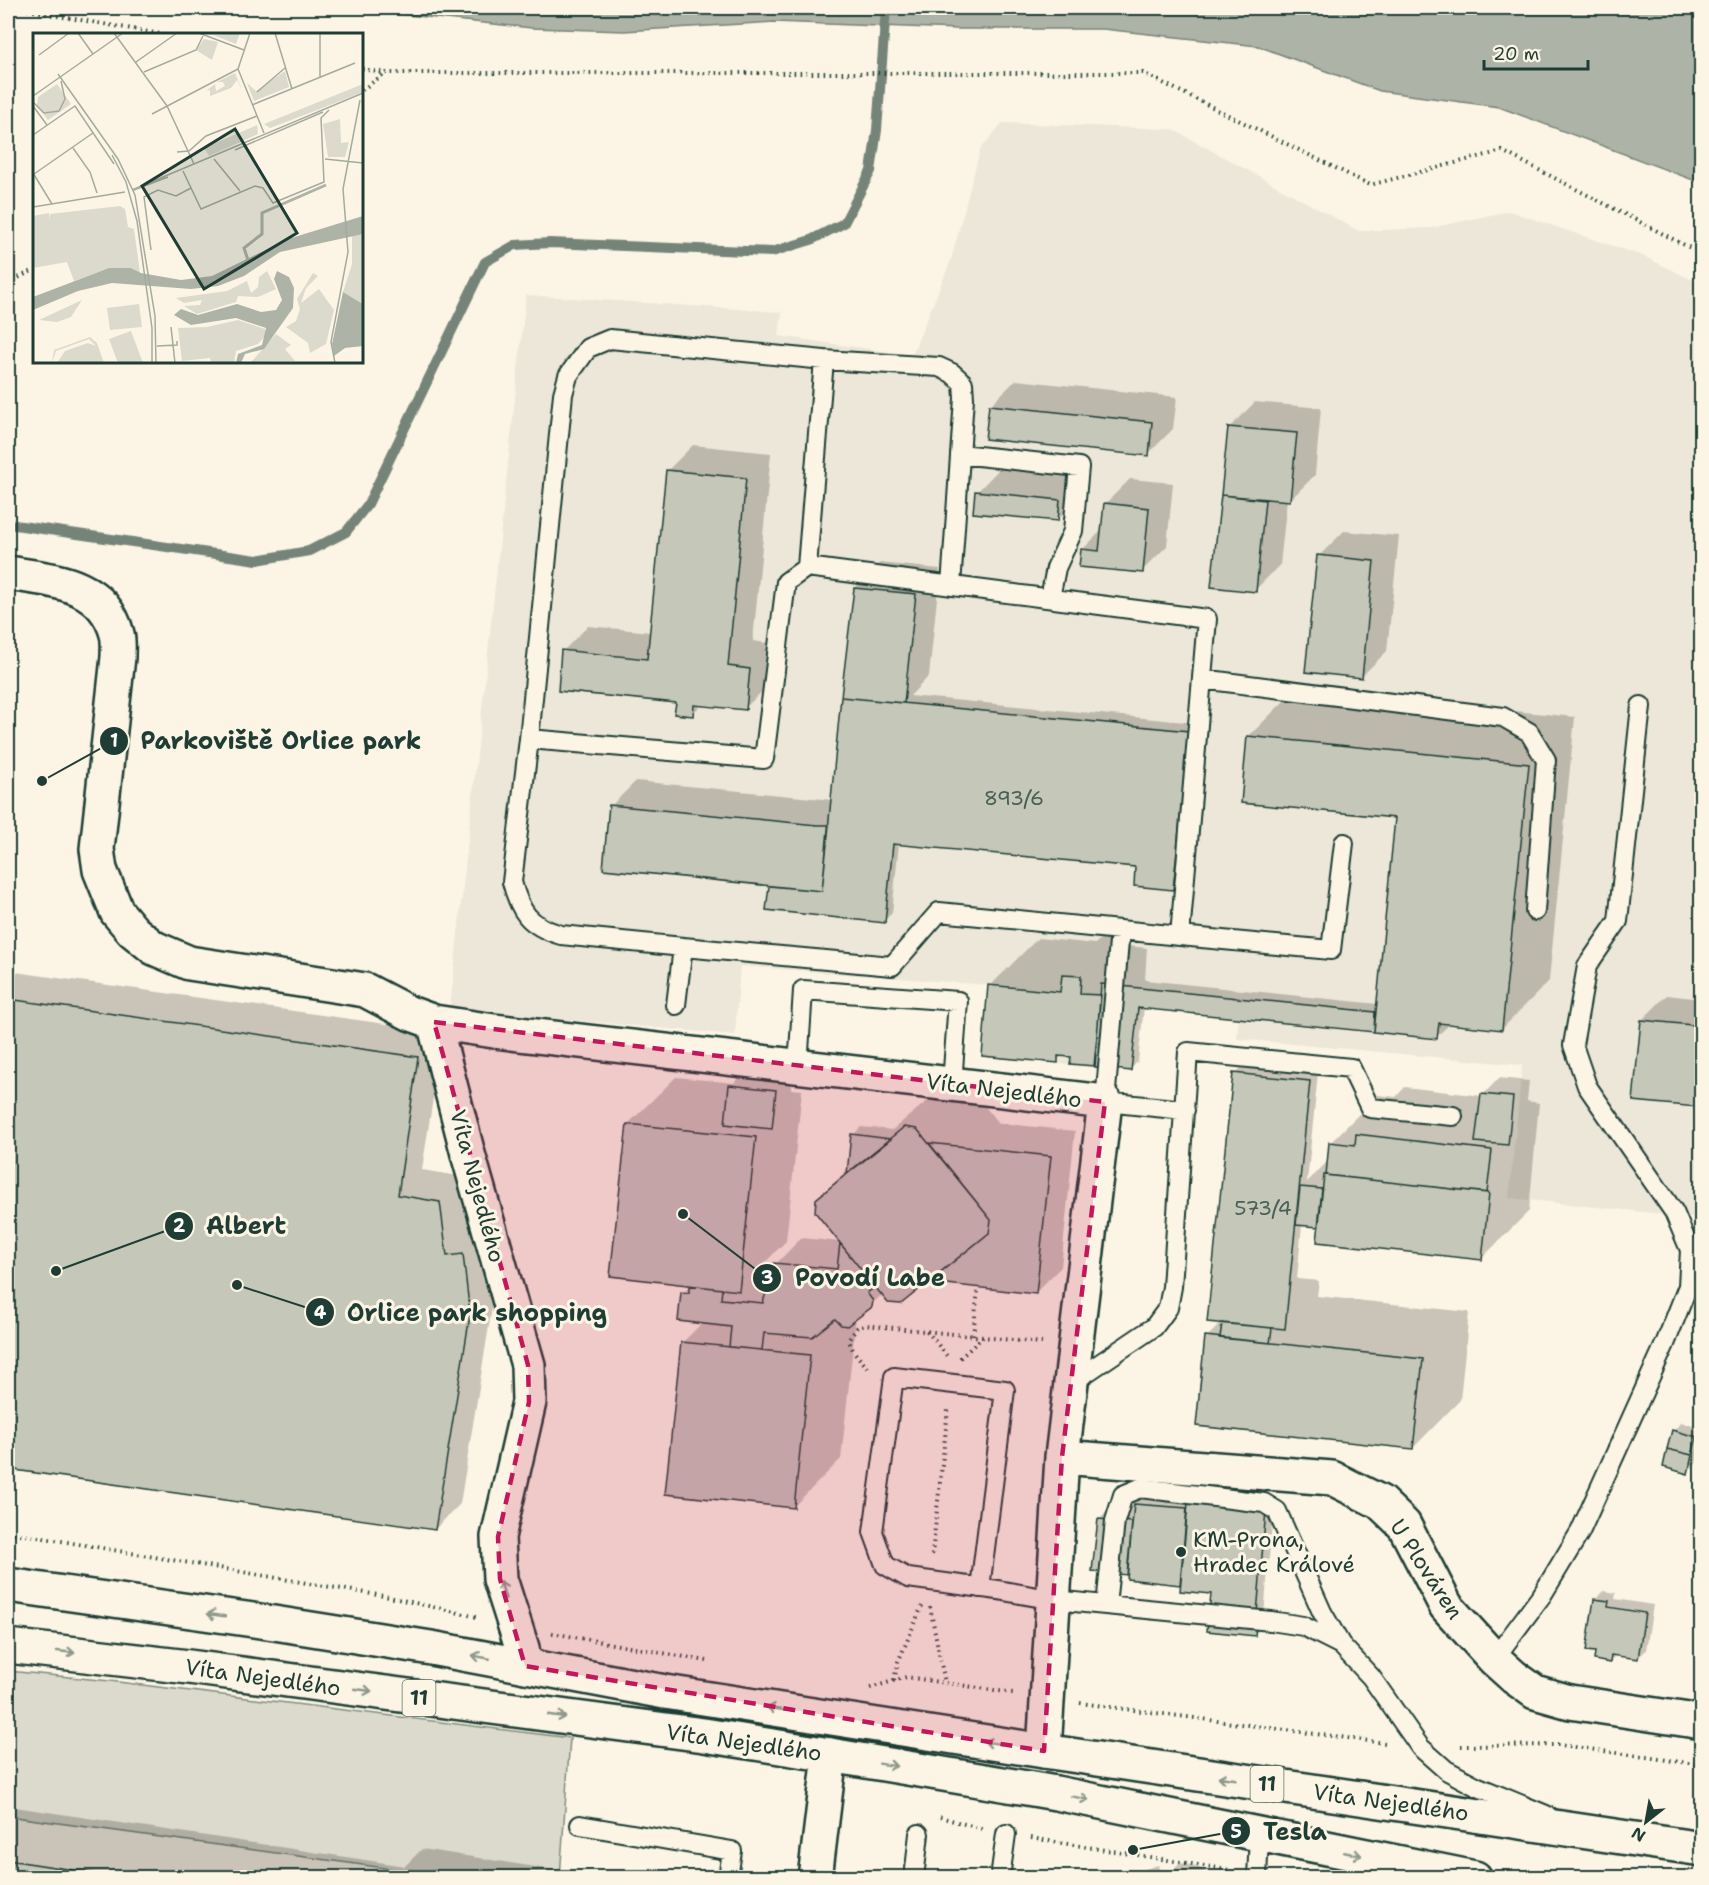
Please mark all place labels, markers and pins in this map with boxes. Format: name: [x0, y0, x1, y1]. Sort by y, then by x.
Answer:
callout: Parkoviště Orlice park: [99, 720, 434, 762]
callout: Albert: [164, 1205, 298, 1247]
callout: Povodí Labe: [752, 1257, 957, 1299]
callout: Orlice park shopping: [305, 1291, 619, 1333]
place label: KM-Prona, Hradec Králové: [1193, 1525, 1355, 1579]
marker: KM-Prona, Hradec Králové: [1174, 1545, 1188, 1559]
callout: Tesla: [1221, 1810, 1339, 1852]

